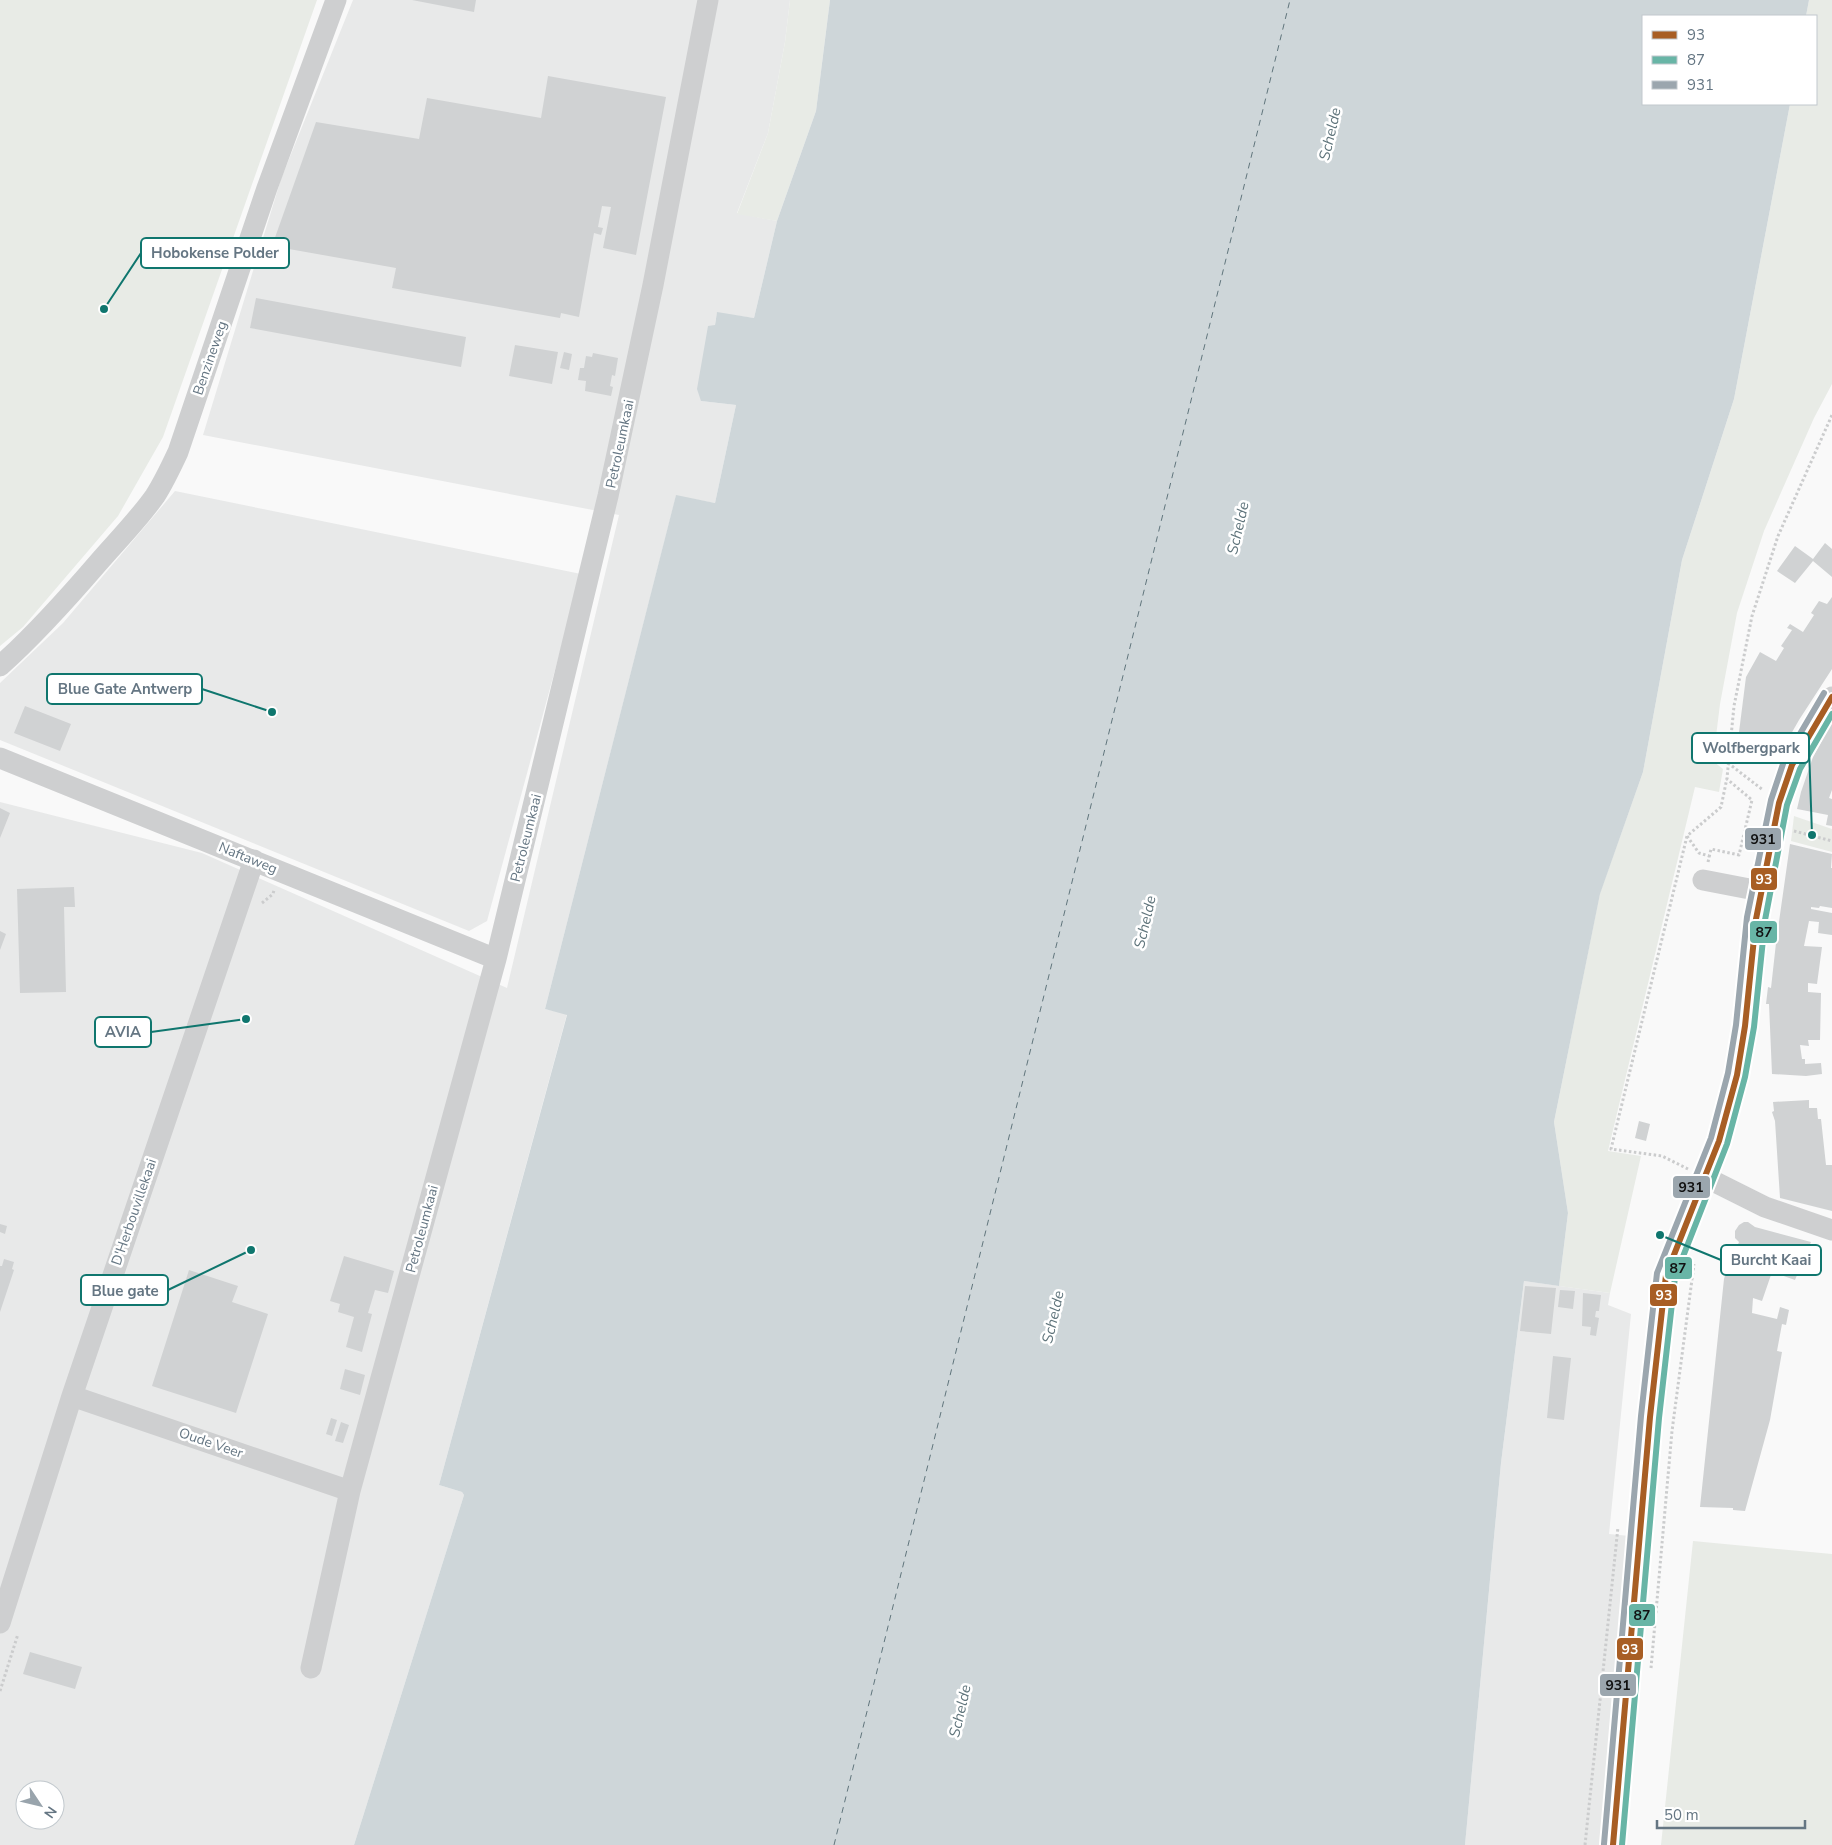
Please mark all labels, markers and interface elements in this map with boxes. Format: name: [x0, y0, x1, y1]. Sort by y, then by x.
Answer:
legend: [1642, 15, 1817, 105]
text: 93: [1687, 25, 1705, 45]
text: 87: [1687, 50, 1705, 70]
text: 931: [1687, 75, 1714, 95]
water label: Schelde: [1314, 106, 1346, 162]
callout: Hobokense Polder: [141, 238, 289, 268]
text: Hobokense Polder: [151, 243, 279, 263]
street label: Benzineweg: [188, 318, 232, 398]
street label: Petroleumkaai: [601, 398, 639, 490]
water label: Schelde: [1222, 500, 1254, 556]
callout: Blue Gate Antwerp: [47, 674, 202, 704]
text: Blue Gate Antwerp: [58, 679, 192, 699]
callout: Wolfbergpark: [1692, 733, 1809, 763]
text: Wolfbergpark: [1702, 738, 1801, 758]
street label: Petroleumkaai: [506, 792, 546, 884]
line badge: 931: [1744, 827, 1782, 851]
text: 931: [1750, 830, 1776, 849]
street label: Naftaweg: [216, 838, 280, 878]
line badge: 93: [1750, 867, 1778, 891]
text: 93: [1756, 870, 1772, 889]
water label: Schelde: [1129, 894, 1161, 950]
line badge: 87: [1749, 920, 1778, 944]
text: 87: [1756, 923, 1772, 942]
callout: AVIA: [95, 1017, 151, 1047]
text: AVIA: [105, 1022, 142, 1042]
street label: D'Herbouvillekaai: [107, 1156, 161, 1268]
line badge: 931: [1672, 1175, 1711, 1199]
text: 931: [1678, 1178, 1704, 1197]
street label: Petroleumkaai: [401, 1183, 443, 1275]
callout: Burcht Kaai: [1721, 1245, 1821, 1275]
text: Burcht Kaai: [1731, 1250, 1811, 1270]
line badge: 87: [1664, 1256, 1693, 1280]
text: 87: [1670, 1259, 1686, 1278]
callout: Blue gate: [81, 1275, 168, 1305]
text: Blue gate: [91, 1281, 159, 1301]
line badge: 93: [1649, 1283, 1678, 1307]
text: 93: [1656, 1286, 1672, 1305]
water label: Schelde: [1037, 1289, 1069, 1345]
street label: Oude Veer: [176, 1423, 246, 1463]
line badge: 87: [1628, 1603, 1656, 1627]
text: 87: [1634, 1606, 1650, 1625]
line badge: 93: [1616, 1637, 1644, 1661]
text: 93: [1622, 1640, 1638, 1659]
line badge: 931: [1599, 1673, 1637, 1697]
text: 931: [1605, 1676, 1631, 1695]
water label: Schelde: [944, 1683, 976, 1739]
north arrow: [15, 1780, 65, 1830]
scale bar: [1657, 1798, 1804, 1830]
text: N: [39, 1802, 61, 1822]
text: 50 m: [1664, 1805, 1699, 1825]

